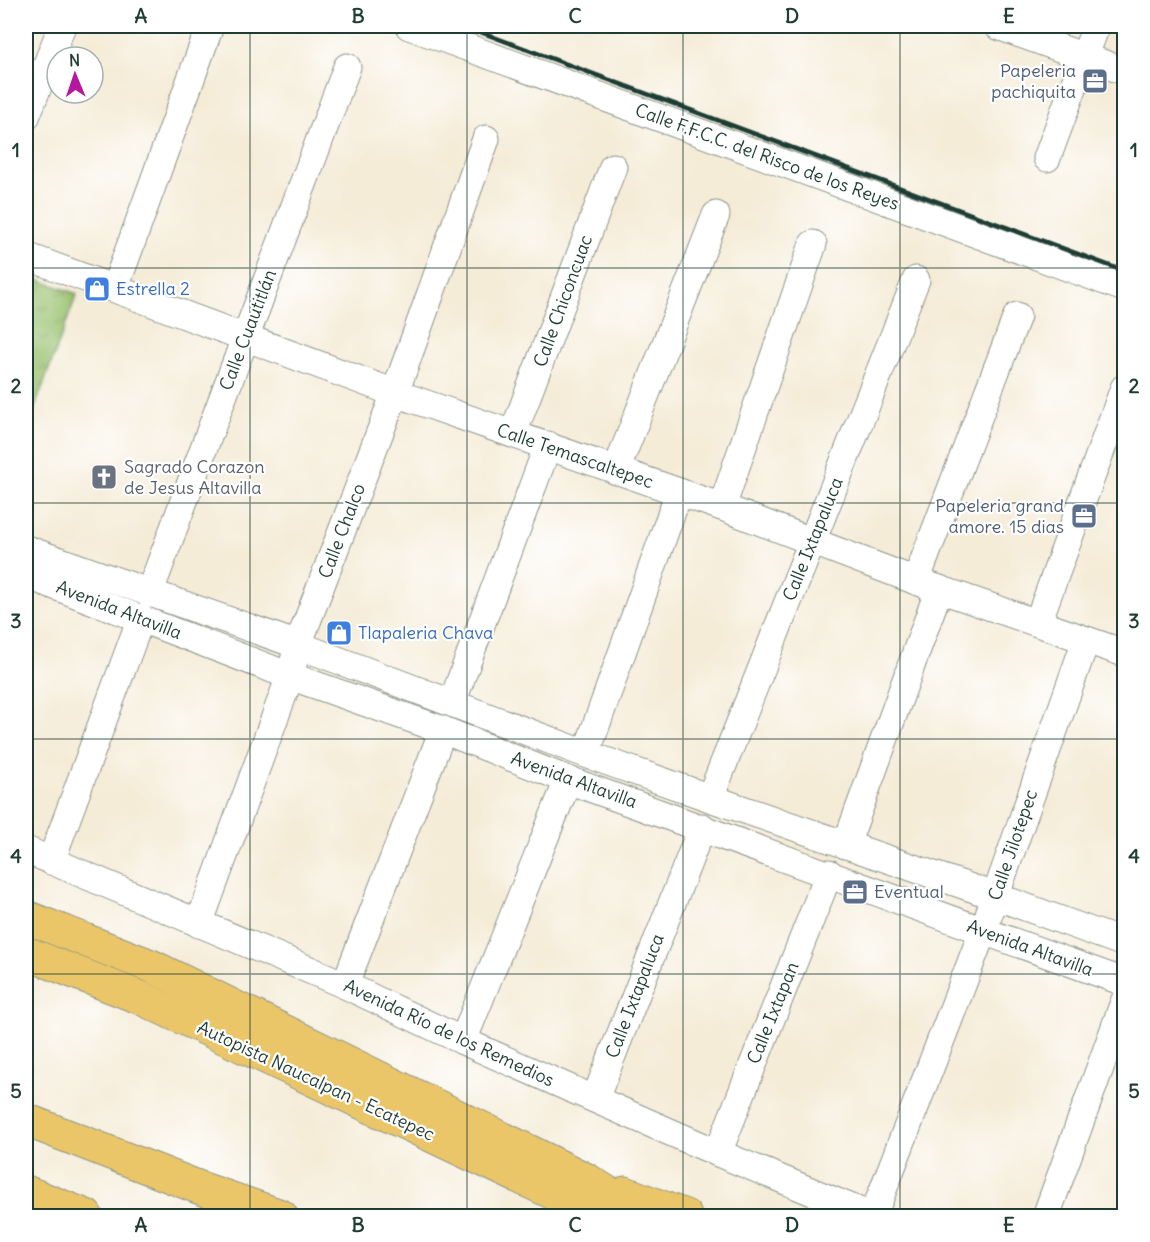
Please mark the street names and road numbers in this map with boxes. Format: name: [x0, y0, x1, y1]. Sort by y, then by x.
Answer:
street label: Calle F.F.C.C. del Risco de los Reyes: [632, 98, 902, 215]
street label: Calle Chiconcuac: [528, 232, 597, 370]
street label: Calle Cuautitlán: [214, 266, 281, 394]
street label: Calle Temascaltepec: [494, 418, 657, 493]
street label: Calle Ixtapaluca: [777, 474, 848, 604]
street label: Calle Chalco: [313, 480, 370, 581]
street label: Avenida Altavilla: [53, 575, 185, 644]
street label: Avenida Altavilla: [508, 746, 640, 813]
street label: Calle Jilotepec: [983, 786, 1042, 903]
street label: Avenida Altavilla: [964, 914, 1096, 981]
street label: Calle Ixtapaluca: [600, 930, 669, 1061]
street label: Calle Ixtapan: [742, 958, 803, 1067]
street label: Avenida Río de los Remedios: [340, 974, 558, 1091]
street label: Autopista Naucalpan - Ecatepec: [194, 1015, 438, 1146]

